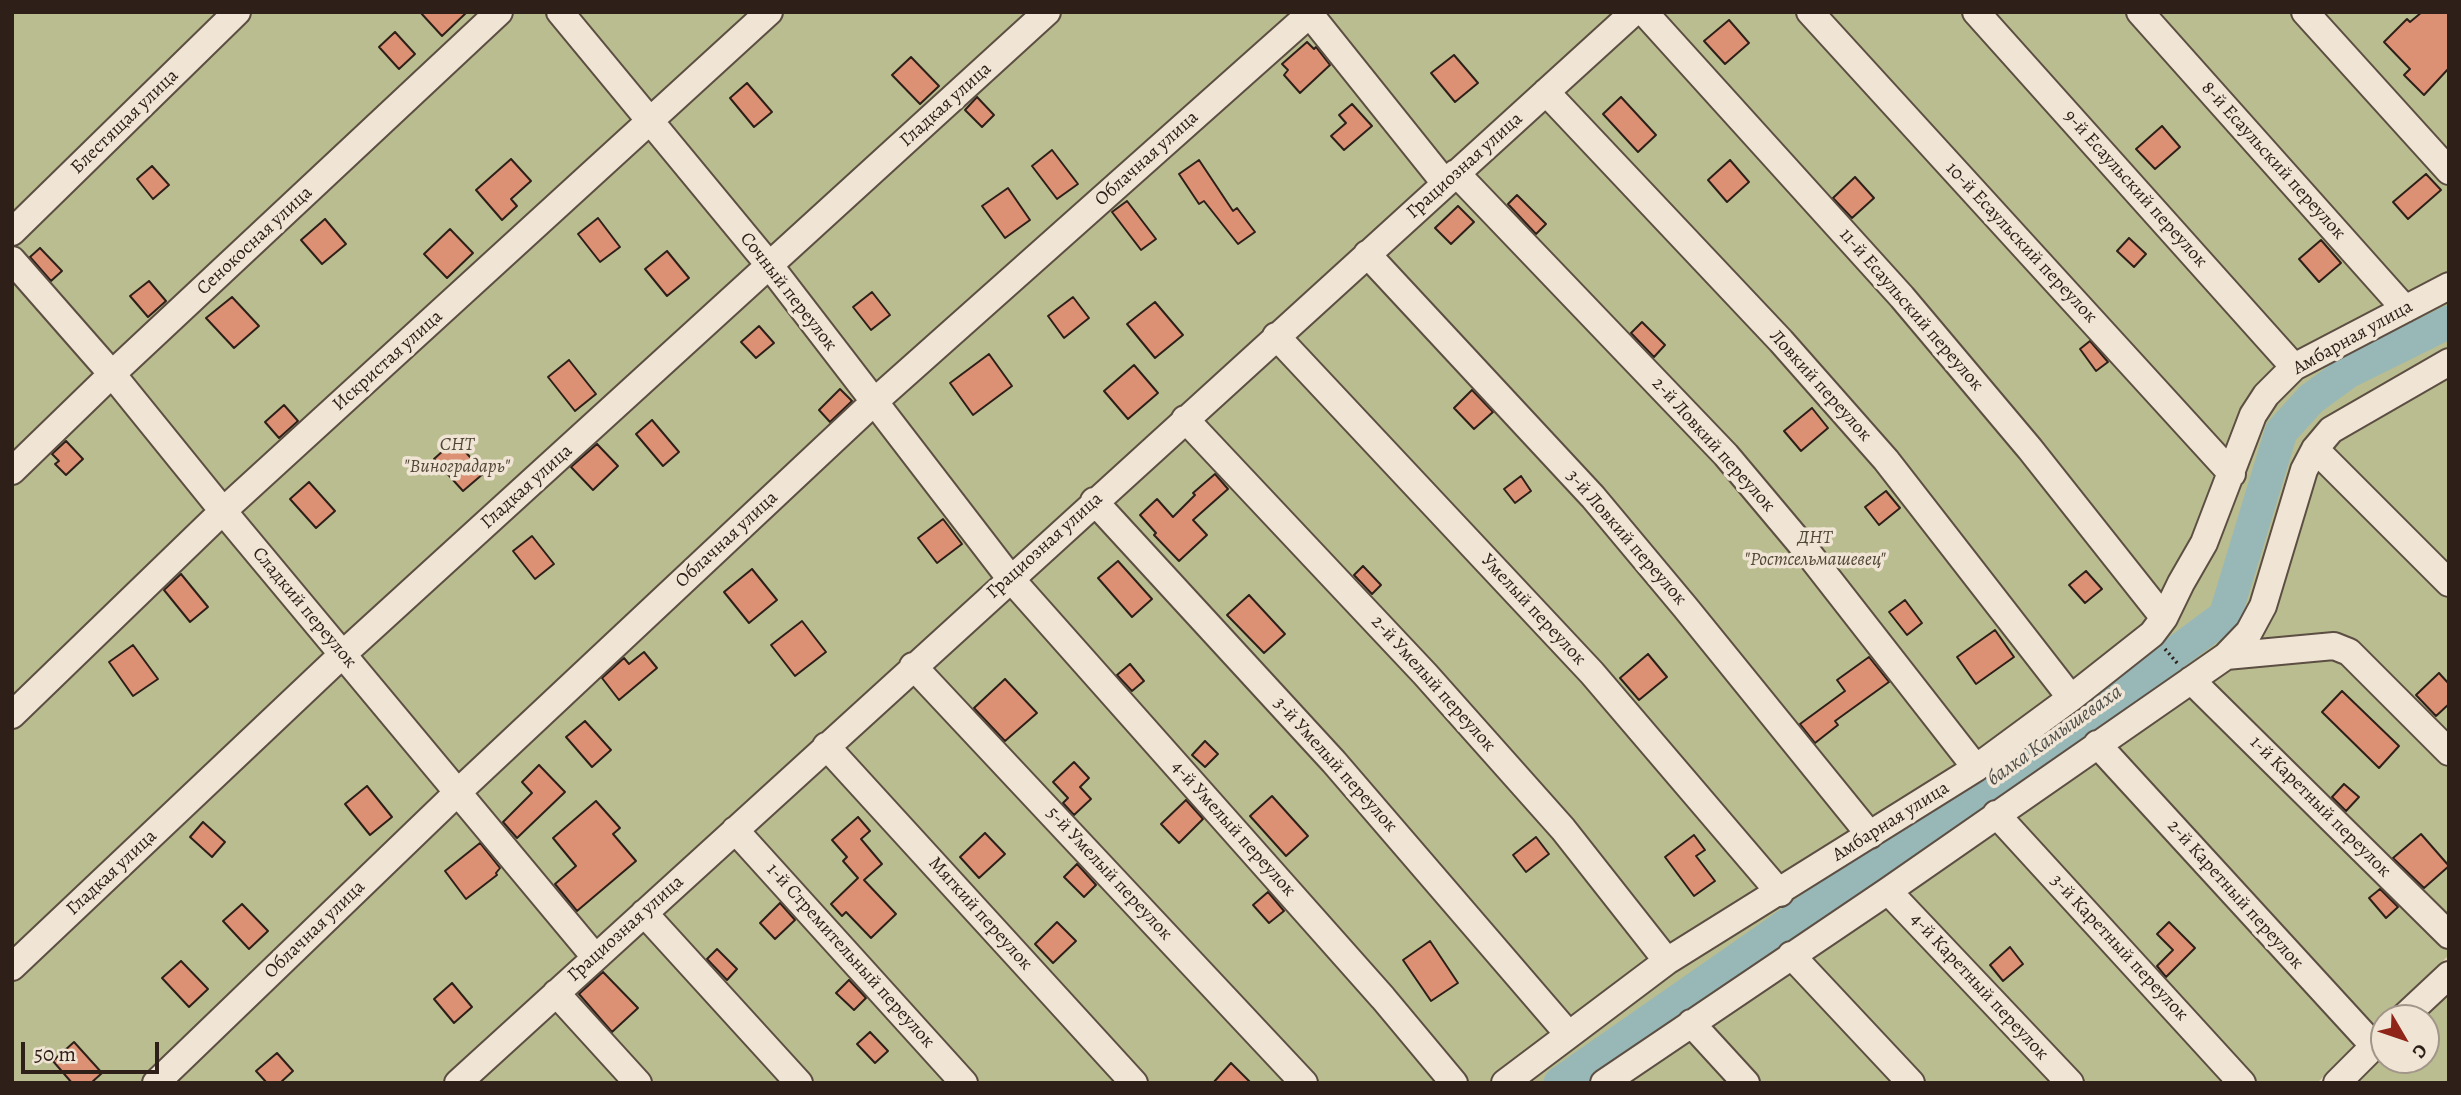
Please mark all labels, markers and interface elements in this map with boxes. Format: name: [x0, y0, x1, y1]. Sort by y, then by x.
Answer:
street label: Гладкая улица: [895, 58, 997, 152]
street label: Блестящая улица: [66, 65, 184, 179]
street label: 8-й Есаульский переулок: [2196, 77, 2350, 245]
street label: Облачная улица: [1090, 106, 1204, 212]
street label: 9-й Есаульский переулок: [2058, 106, 2212, 272]
street label: Грациозная улица: [1402, 108, 1528, 224]
street label: 10-й Есаульский переулок: [1940, 158, 2102, 328]
street label: Сенокосная улица: [193, 182, 317, 300]
street label: 11-й Есаульский переулок: [1834, 224, 1988, 396]
street label: Сочный переулок: [735, 228, 841, 356]
street label: Амбарная улица: [2289, 296, 2417, 380]
street label: Искристая улица: [328, 306, 448, 416]
street label: Ловкий переулок: [1764, 326, 1876, 446]
street label: 2-й Ловкий переулок: [1647, 373, 1779, 517]
park label: СНТ "Виноградарь": [404, 434, 510, 478]
street label: Гладкая улица: [476, 440, 578, 534]
street label: 3-й Ловкий переулок: [1561, 466, 1691, 610]
street label: Облачная улица: [671, 487, 783, 593]
street label: Грациозная улица: [982, 488, 1108, 604]
park label: ДНТ "Ростсельмашевец": [1744, 527, 1886, 571]
street label: Сладкий переулок: [247, 543, 361, 673]
street label: Умелый переулок: [1475, 549, 1591, 671]
street label: 2-й Умелый переулок: [1366, 611, 1500, 757]
water label: балка Камышеваха: [1982, 680, 2128, 792]
street label: 3-й Умелый переулок: [1268, 693, 1402, 837]
street label: 1-й Каретный переулок: [2245, 732, 2395, 882]
street label: 4-й Умелый переулок: [1166, 756, 1300, 902]
street label: Амбарная улица: [1828, 777, 1954, 867]
street label: 5-й Умелый переулок: [1041, 802, 1177, 946]
street label: 2-й Каретный переулок: [2162, 816, 2308, 974]
street label: Гладкая улица: [62, 825, 162, 921]
street label: Мягкий переулок: [923, 853, 1037, 975]
street label: 1-й Стремительный переулок: [761, 859, 939, 1053]
street label: 3-й Каретный переулок: [2045, 870, 2193, 1026]
street label: Грациозная улица: [563, 871, 689, 987]
street label: Облачная улица: [260, 876, 370, 984]
street label: 4-й Каретный переулок: [1905, 909, 2053, 1065]
north arrow: [2370, 1004, 2440, 1074]
scale bar: [24, 1028, 163, 1072]
text: С: [2406, 1038, 2434, 1064]
text: 50 m: [34, 1040, 76, 1068]

